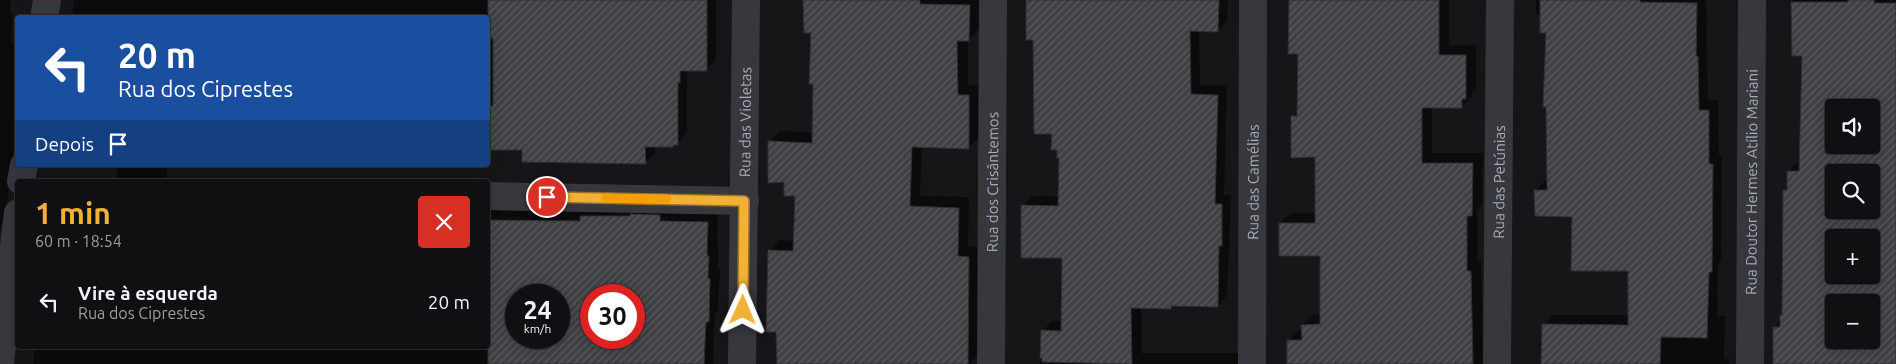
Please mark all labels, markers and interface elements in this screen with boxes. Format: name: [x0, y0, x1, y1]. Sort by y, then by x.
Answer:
icon: left: [35, 35, 100, 100]
text: 20 m: [118, 35, 196, 75]
street label: Rua das Violetas: [736, 67, 754, 177]
street label: Rua Doutor Hermes Atílio Mariani: [1742, 69, 1760, 295]
text: Rua dos Ciprestes: [118, 76, 293, 101]
map controls: [1825, 99, 1880, 349]
button: sound: [1825, 99, 1880, 154]
street label: Rua dos Crisântemos: [983, 112, 1001, 252]
street label: Rua das Camélias: [1244, 124, 1261, 240]
street label: Rua das Petúnias: [1490, 125, 1507, 239]
icon: arrive: [104, 130, 132, 158]
text: Depois: [35, 133, 94, 155]
button: search: [1825, 164, 1880, 219]
pin: [526, 176, 568, 218]
icon: arrive: [533, 183, 561, 211]
text: 1 min: [35, 196, 111, 230]
button: close: [418, 196, 470, 248]
button: +: [1825, 229, 1880, 284]
text: 60 m · 18:54: [35, 232, 122, 250]
text: Vire à esquerda: [78, 282, 218, 304]
position arrow: [716, 283, 768, 335]
speed limit sign: 30: [580, 284, 645, 349]
icon: left: [35, 288, 63, 316]
text: 20 m: [428, 291, 470, 313]
button: −: [1825, 294, 1880, 349]
text: 24: [523, 296, 552, 324]
text: Rua dos Ciprestes: [78, 304, 205, 322]
text: km/h: [524, 322, 551, 335]

